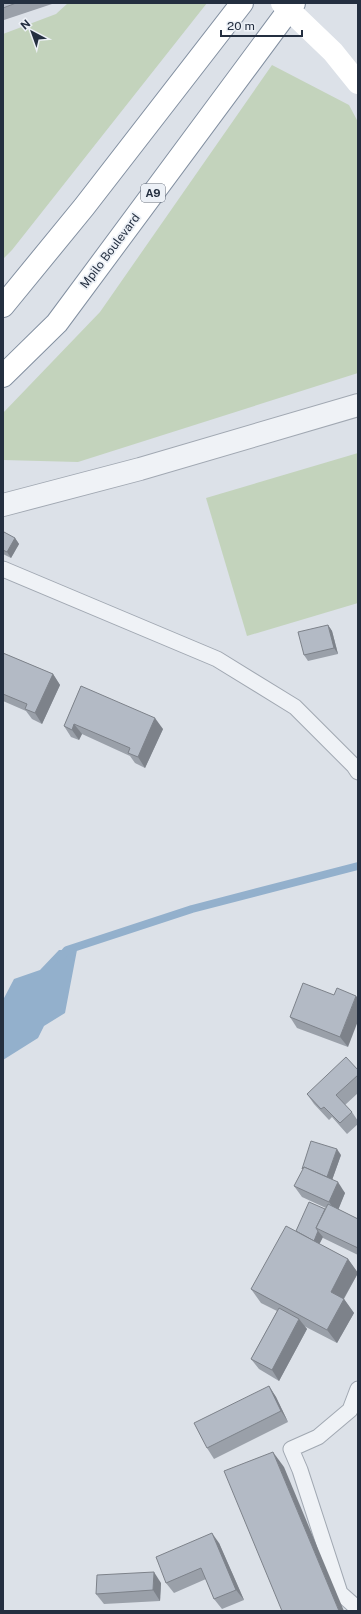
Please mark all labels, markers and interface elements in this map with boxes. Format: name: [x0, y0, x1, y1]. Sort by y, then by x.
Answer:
north arrow: [12, 12, 52, 52]
scale bar: [221, 12, 302, 38]
text: N: [18, 17, 33, 32]
text: 20 m: [227, 19, 255, 33]
road number: A9: [141, 184, 165, 202]
street label: Mpilo Boulevard: [77, 211, 143, 291]

